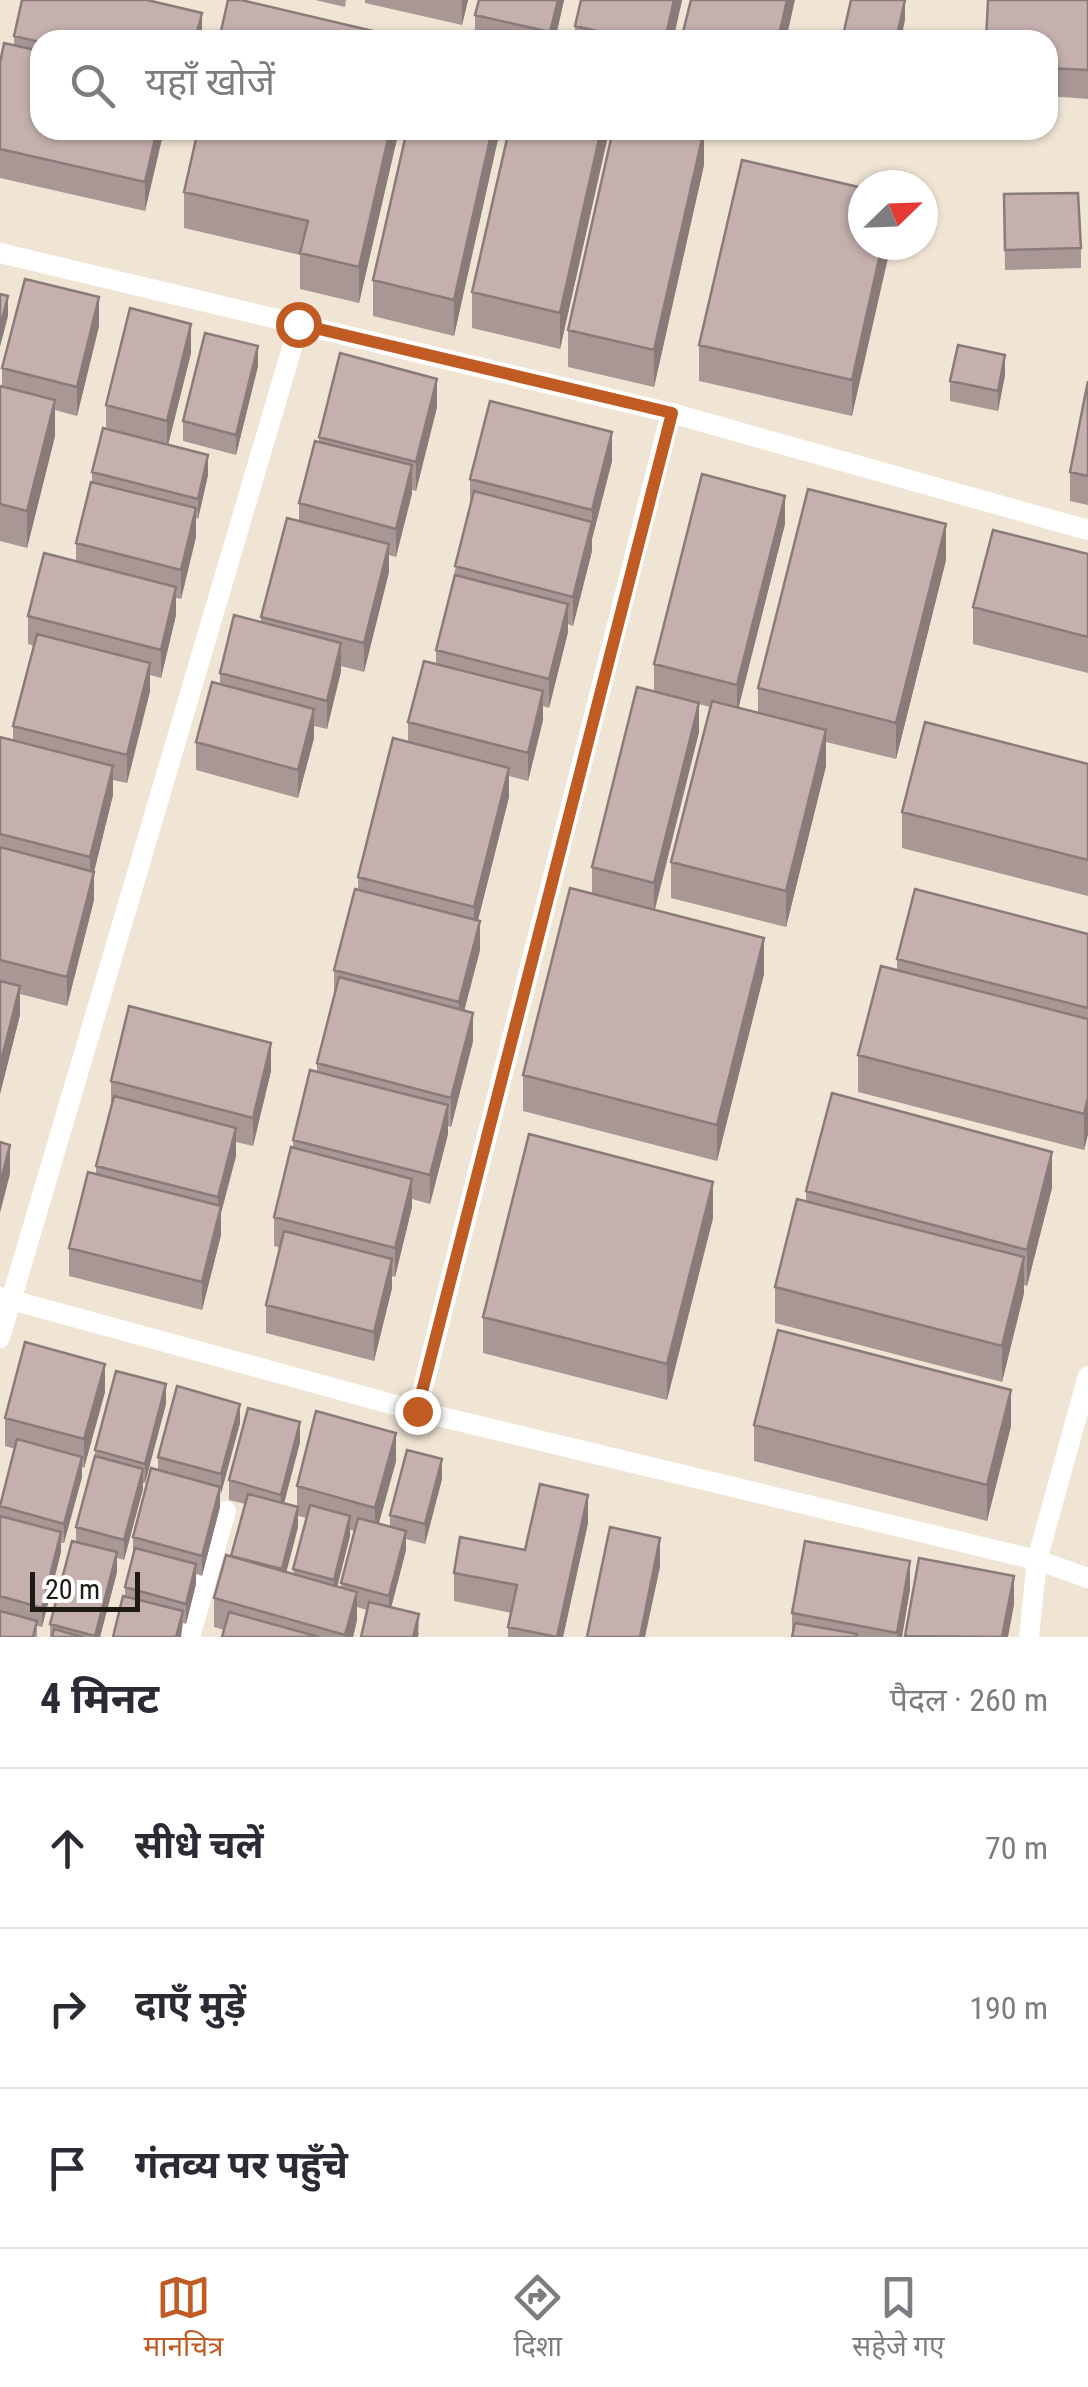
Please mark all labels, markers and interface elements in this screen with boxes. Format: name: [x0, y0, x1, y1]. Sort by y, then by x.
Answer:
search box: [30, 30, 1058, 140]
icon: search: [65, 58, 120, 113]
text: यहाँ खोजें: [145, 60, 275, 104]
north arrow: [848, 170, 938, 260]
route start: [276, 302, 322, 348]
route end: [395, 1389, 441, 1435]
scale bar: [30, 1567, 140, 1612]
text: 20 m: [45, 1573, 100, 1606]
text: 4 मिनट: [40, 1674, 159, 1723]
text: पैदल · 260 m: [890, 1681, 1048, 1719]
icon: ahead: [40, 1821, 95, 1876]
text: सीधे चलें: [135, 1823, 264, 1867]
text: 70 m: [985, 1829, 1048, 1867]
icon: right: [40, 1981, 95, 2036]
text: दाएँ मुड़ें: [135, 1983, 246, 2027]
text: 190 m: [969, 1989, 1048, 2027]
icon: arrive: [40, 2141, 95, 2196]
text: गंतव्य पर पहुँचे: [135, 2143, 348, 2187]
tab: मानचित्र: [143, 2270, 223, 2367]
tab: दिशा: [510, 2270, 565, 2367]
tab: सहेजे गए: [852, 2270, 945, 2367]

